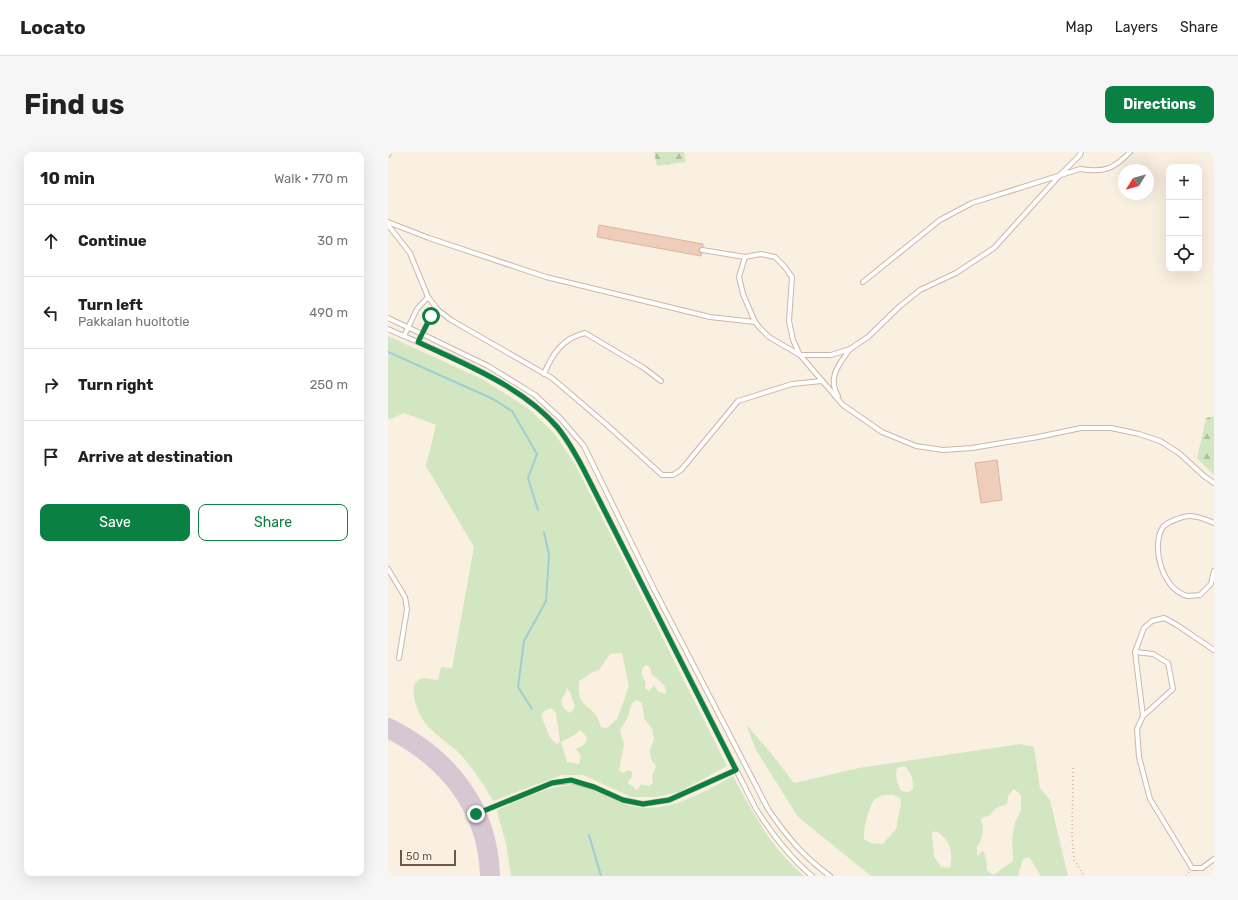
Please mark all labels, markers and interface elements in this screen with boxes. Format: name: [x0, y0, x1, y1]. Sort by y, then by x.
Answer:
text: Locato: [20, 16, 86, 39]
text: Map: [1066, 19, 1093, 36]
text: Layers: [1115, 19, 1158, 36]
text: Share: [1180, 19, 1218, 36]
button: Directions: [1105, 86, 1214, 123]
text: Find us: [24, 88, 124, 121]
north arrow: [1118, 164, 1154, 200]
map controls: [1166, 164, 1202, 272]
button: +: [1166, 164, 1202, 200]
text: 10 min: [40, 168, 95, 188]
text: Walk · 770 m: [274, 171, 348, 186]
button: −: [1166, 200, 1202, 236]
icon: ahead: [40, 230, 62, 252]
text: Continue: [78, 232, 147, 250]
text: 30 m: [317, 233, 348, 248]
button: locate: [1166, 236, 1202, 272]
text: Turn left: [78, 296, 143, 314]
icon: left: [40, 302, 62, 324]
text: 490 m: [309, 305, 348, 320]
route start: [422, 307, 440, 325]
text: Pakkalan huoltotie: [78, 314, 190, 329]
icon: right: [40, 374, 62, 396]
text: Turn right: [78, 376, 153, 394]
text: 250 m: [310, 377, 348, 392]
icon: arrive: [40, 446, 62, 468]
text: Arrive at destination: [78, 448, 233, 466]
button: Save: [40, 504, 190, 541]
button: Share: [198, 504, 348, 541]
route end: [467, 805, 485, 823]
scale bar: [400, 848, 456, 867]
text: 50 m: [406, 850, 432, 863]

